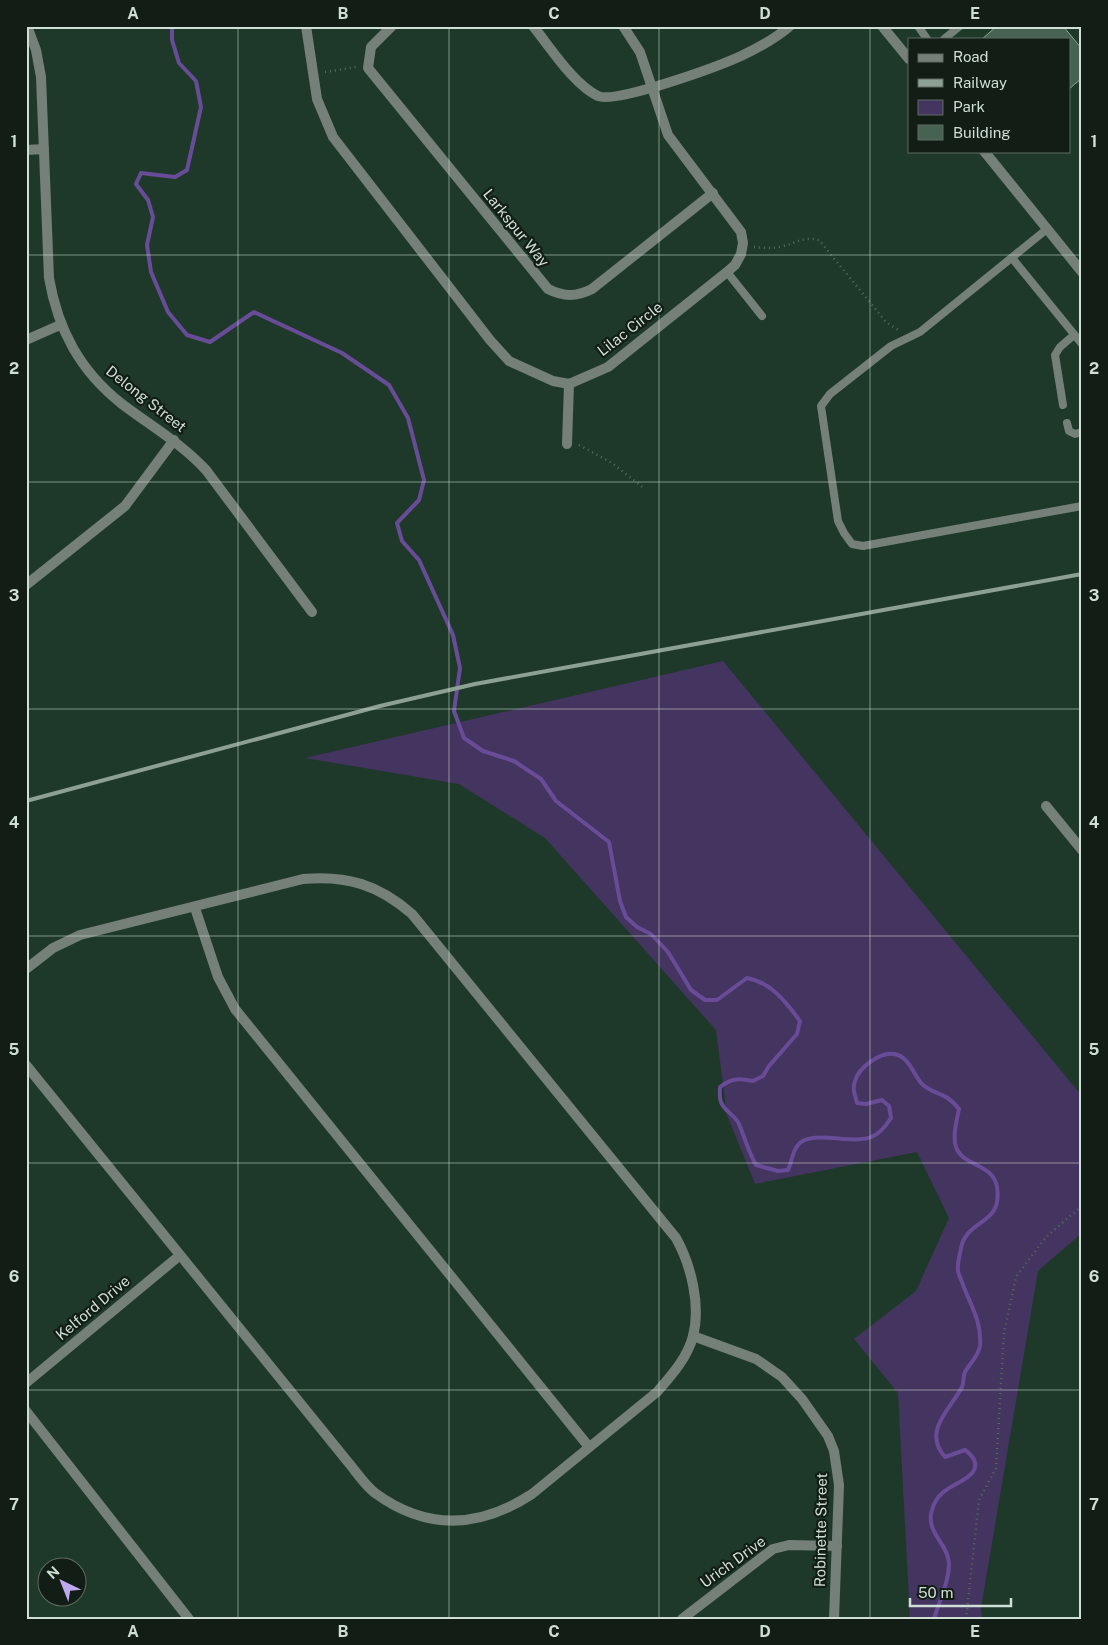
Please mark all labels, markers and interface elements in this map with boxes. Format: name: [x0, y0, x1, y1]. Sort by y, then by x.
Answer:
text: A: [127, 4, 139, 23]
text: B: [338, 4, 349, 23]
text: C: [548, 4, 560, 23]
text: D: [759, 4, 771, 23]
text: E: [970, 4, 980, 23]
legend: [908, 38, 1070, 152]
text: Road: [953, 48, 989, 65]
text: Railway: [953, 74, 1007, 91]
text: Park: [953, 98, 985, 115]
text: Building: [953, 124, 1011, 141]
text: 1: [11, 132, 17, 151]
text: 1: [1091, 132, 1097, 151]
street label: Larkspur Way: [480, 185, 553, 270]
street label: Lilac Circle: [594, 298, 665, 359]
text: 2: [9, 359, 19, 378]
text: 2: [1089, 359, 1099, 378]
street label: Delong Street: [103, 362, 190, 435]
text: 3: [9, 586, 19, 605]
text: 3: [1089, 586, 1099, 605]
text: 4: [9, 813, 20, 832]
text: 4: [1089, 813, 1100, 832]
text: 5: [9, 1040, 20, 1059]
text: 5: [1089, 1040, 1100, 1059]
text: 6: [9, 1267, 19, 1286]
text: 6: [1089, 1267, 1099, 1286]
street label: Kelford Drive: [52, 1272, 133, 1343]
street label: Robinette Street: [811, 1472, 830, 1587]
text: 7: [9, 1495, 19, 1514]
text: 7: [1089, 1495, 1099, 1514]
street label: Urich Drive: [697, 1532, 769, 1591]
north arrow: [38, 1558, 88, 1608]
text: N: [44, 1563, 63, 1582]
scale bar: [910, 1575, 1012, 1607]
text: 50 m: [918, 1584, 953, 1601]
text: A: [127, 1622, 139, 1641]
text: B: [338, 1622, 349, 1641]
text: C: [548, 1622, 560, 1641]
text: D: [759, 1622, 771, 1641]
text: E: [970, 1622, 980, 1641]

